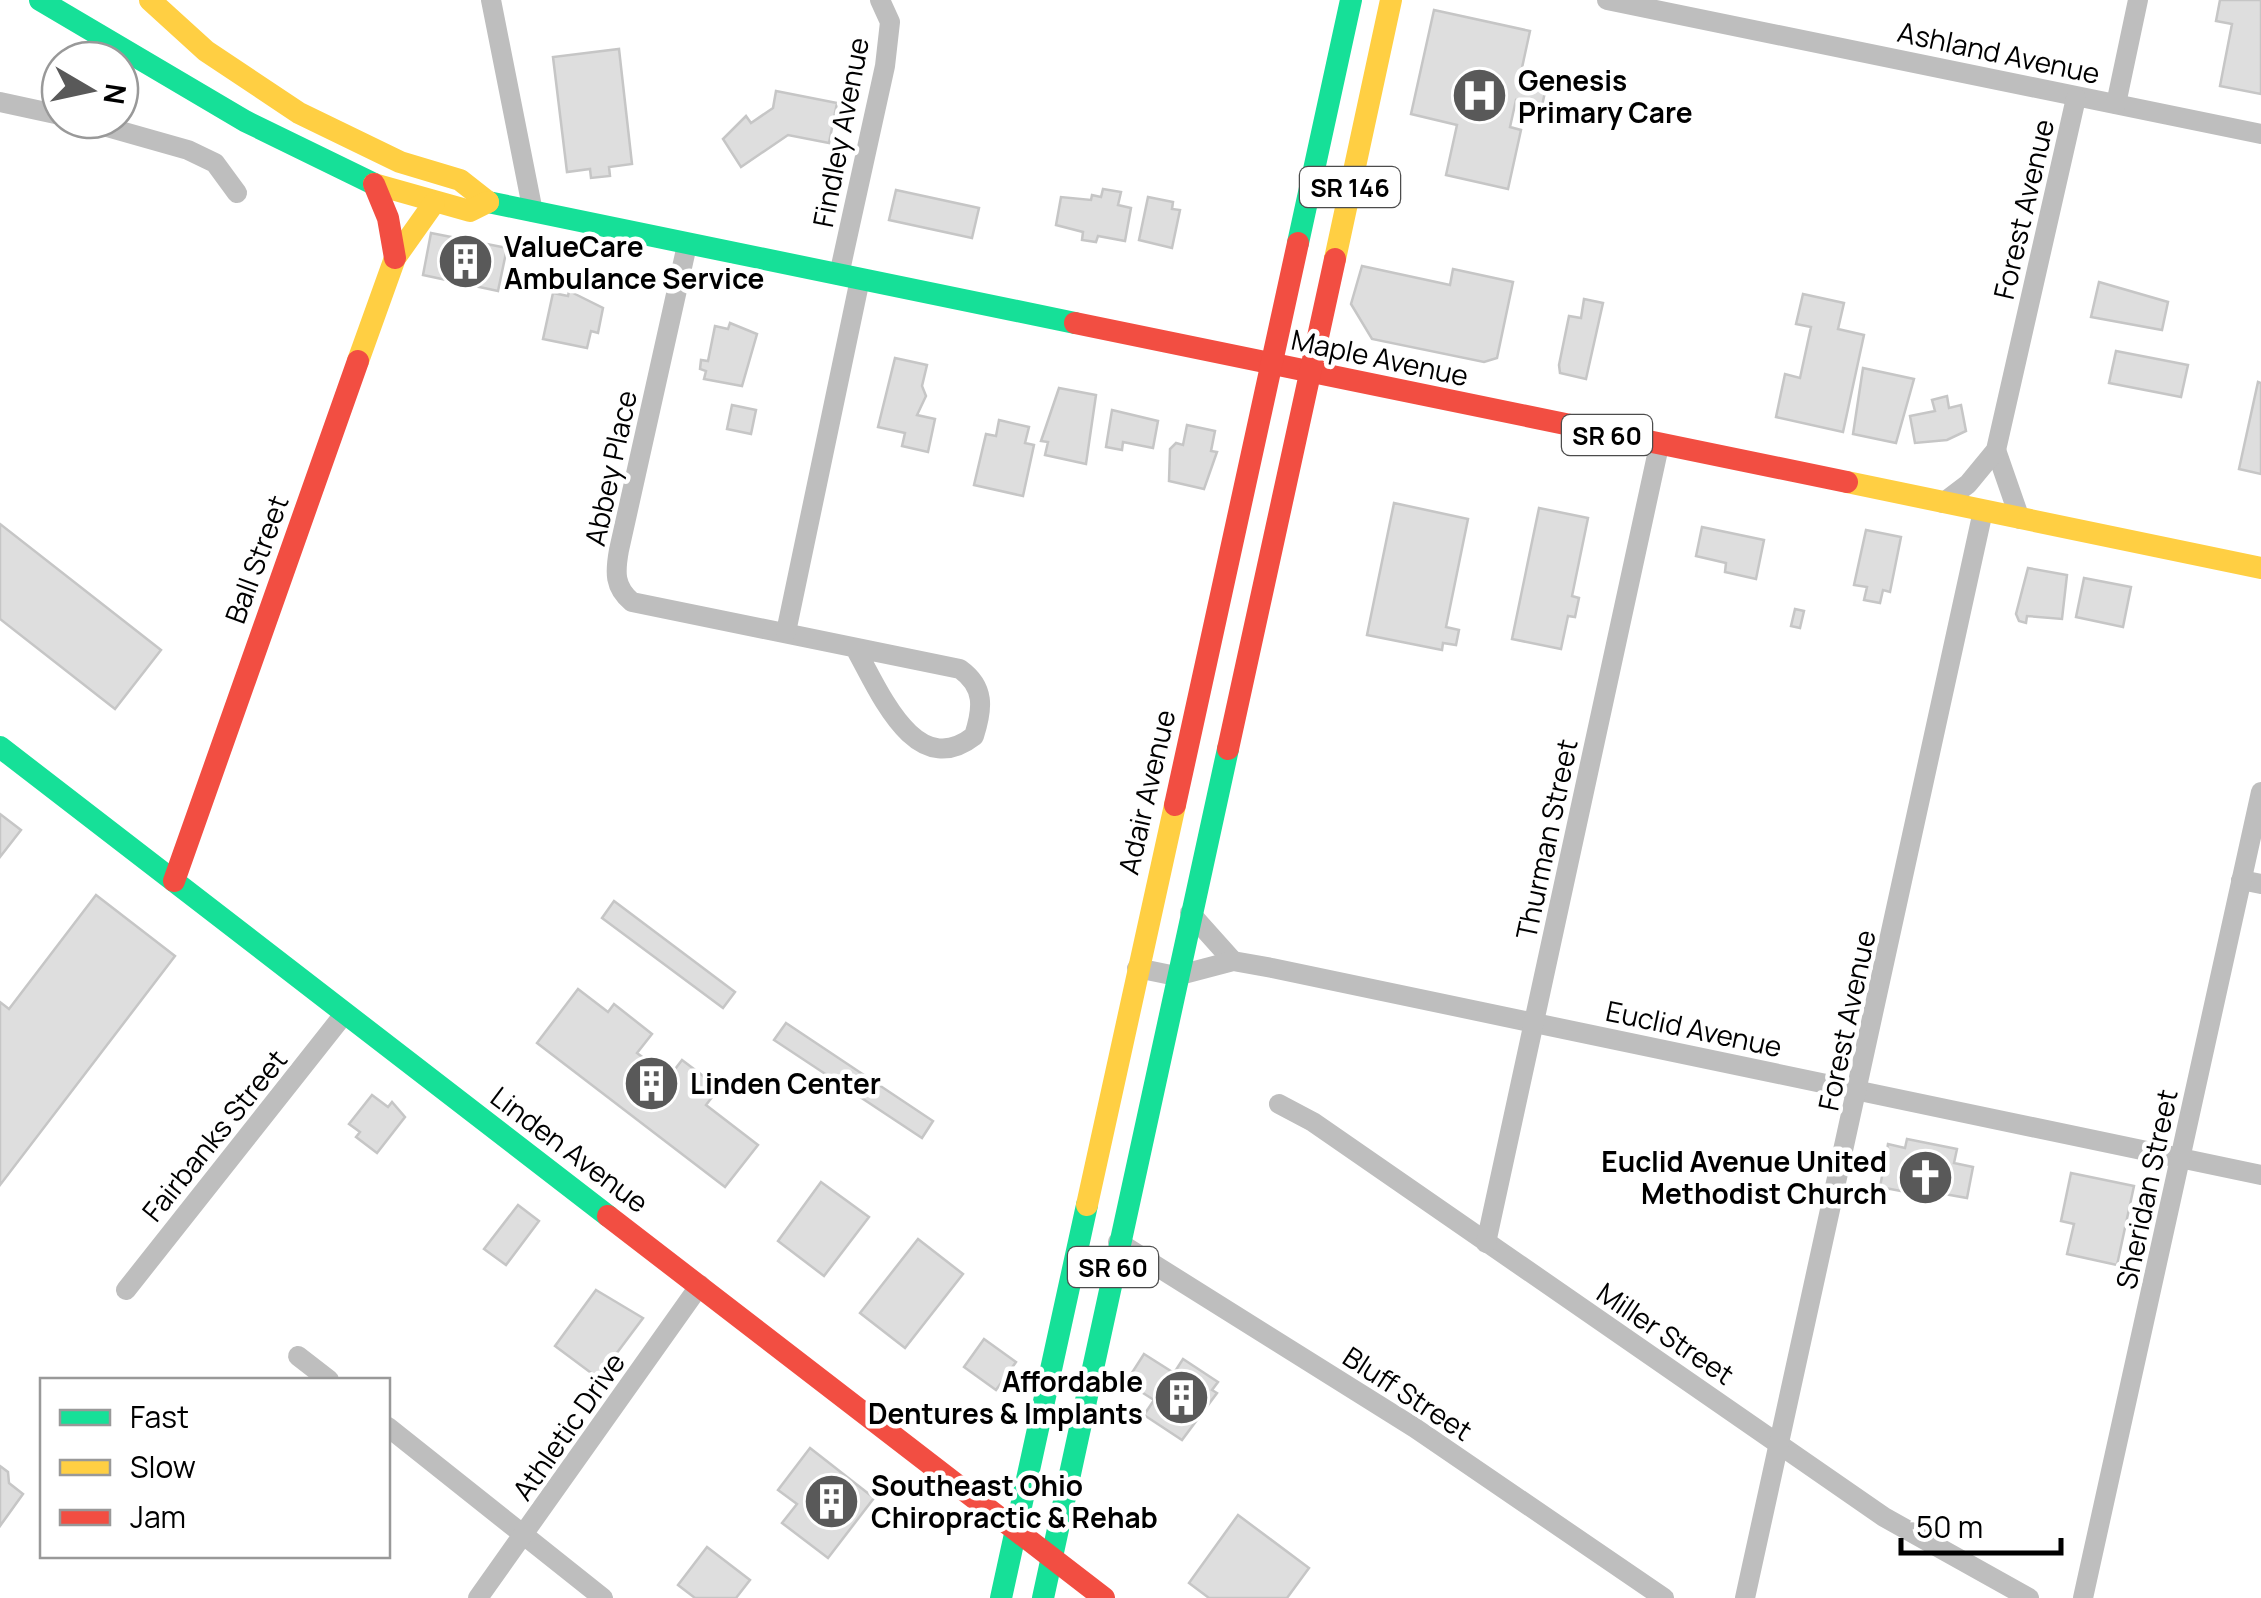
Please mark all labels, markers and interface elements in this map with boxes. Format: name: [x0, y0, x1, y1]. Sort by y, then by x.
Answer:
street label: Ashland Avenue: [1894, 12, 2104, 92]
street label: Findley Avenue: [803, 34, 877, 230]
north arrow: [40, 40, 140, 140]
place label: Genesis Primary Care: [1518, 61, 1693, 131]
hospital icon: Genesis Primary Care: [1449, 66, 1509, 126]
text: N: [95, 81, 136, 107]
street label: Forest Avenue: [1984, 115, 2062, 303]
road number: SR 146: [1300, 167, 1400, 207]
place label: ValueCare Ambulance Service: [504, 227, 764, 297]
building icon: ValueCare Ambulance Service: [435, 232, 495, 292]
street label: Maple Avenue: [1288, 320, 1472, 394]
street label: Abbey Place: [575, 387, 645, 549]
road number: SR 60: [1562, 415, 1652, 455]
street label: Ball Street: [215, 490, 297, 628]
street label: Adair Avenue: [1109, 706, 1183, 878]
street label: Thurman Street: [1506, 735, 1586, 943]
street label: Forest Avenue: [1808, 926, 1884, 1114]
street label: Euclid Avenue: [1603, 991, 1785, 1065]
street label: Fairbanks Street: [133, 1041, 295, 1229]
building icon: Linden Center: [621, 1053, 681, 1113]
place label: Linden Center: [690, 1064, 881, 1102]
street label: Linden Avenue: [483, 1077, 657, 1221]
street label: Sheridan Street: [2106, 1086, 2186, 1292]
place label: Euclid Avenue United Methodist Church: [1601, 1142, 1887, 1212]
church icon: Euclid Avenue United Methodist Church: [1896, 1147, 1956, 1207]
road number: SR 60: [1068, 1247, 1158, 1287]
street label: Miller Street: [1590, 1273, 1742, 1393]
street label: Bluff Street: [1336, 1337, 1480, 1449]
street label: Athletic Drive: [503, 1345, 633, 1507]
place label: Affordable Dentures & Implants: [868, 1362, 1143, 1432]
building icon: Affordable Dentures & Implants: [1152, 1367, 1212, 1427]
legend: [40, 1378, 390, 1558]
text: Fast: [130, 1396, 189, 1437]
text: Slow: [130, 1446, 196, 1487]
place label: Southeast Ohio Chiropractic & Rehab: [871, 1466, 1158, 1536]
building icon: Southeast Ohio Chiropractic & Rehab: [802, 1471, 862, 1531]
scale bar: [1901, 1493, 2061, 1555]
text: Jam: [130, 1496, 186, 1537]
text: 50 m: [1916, 1506, 1983, 1547]

